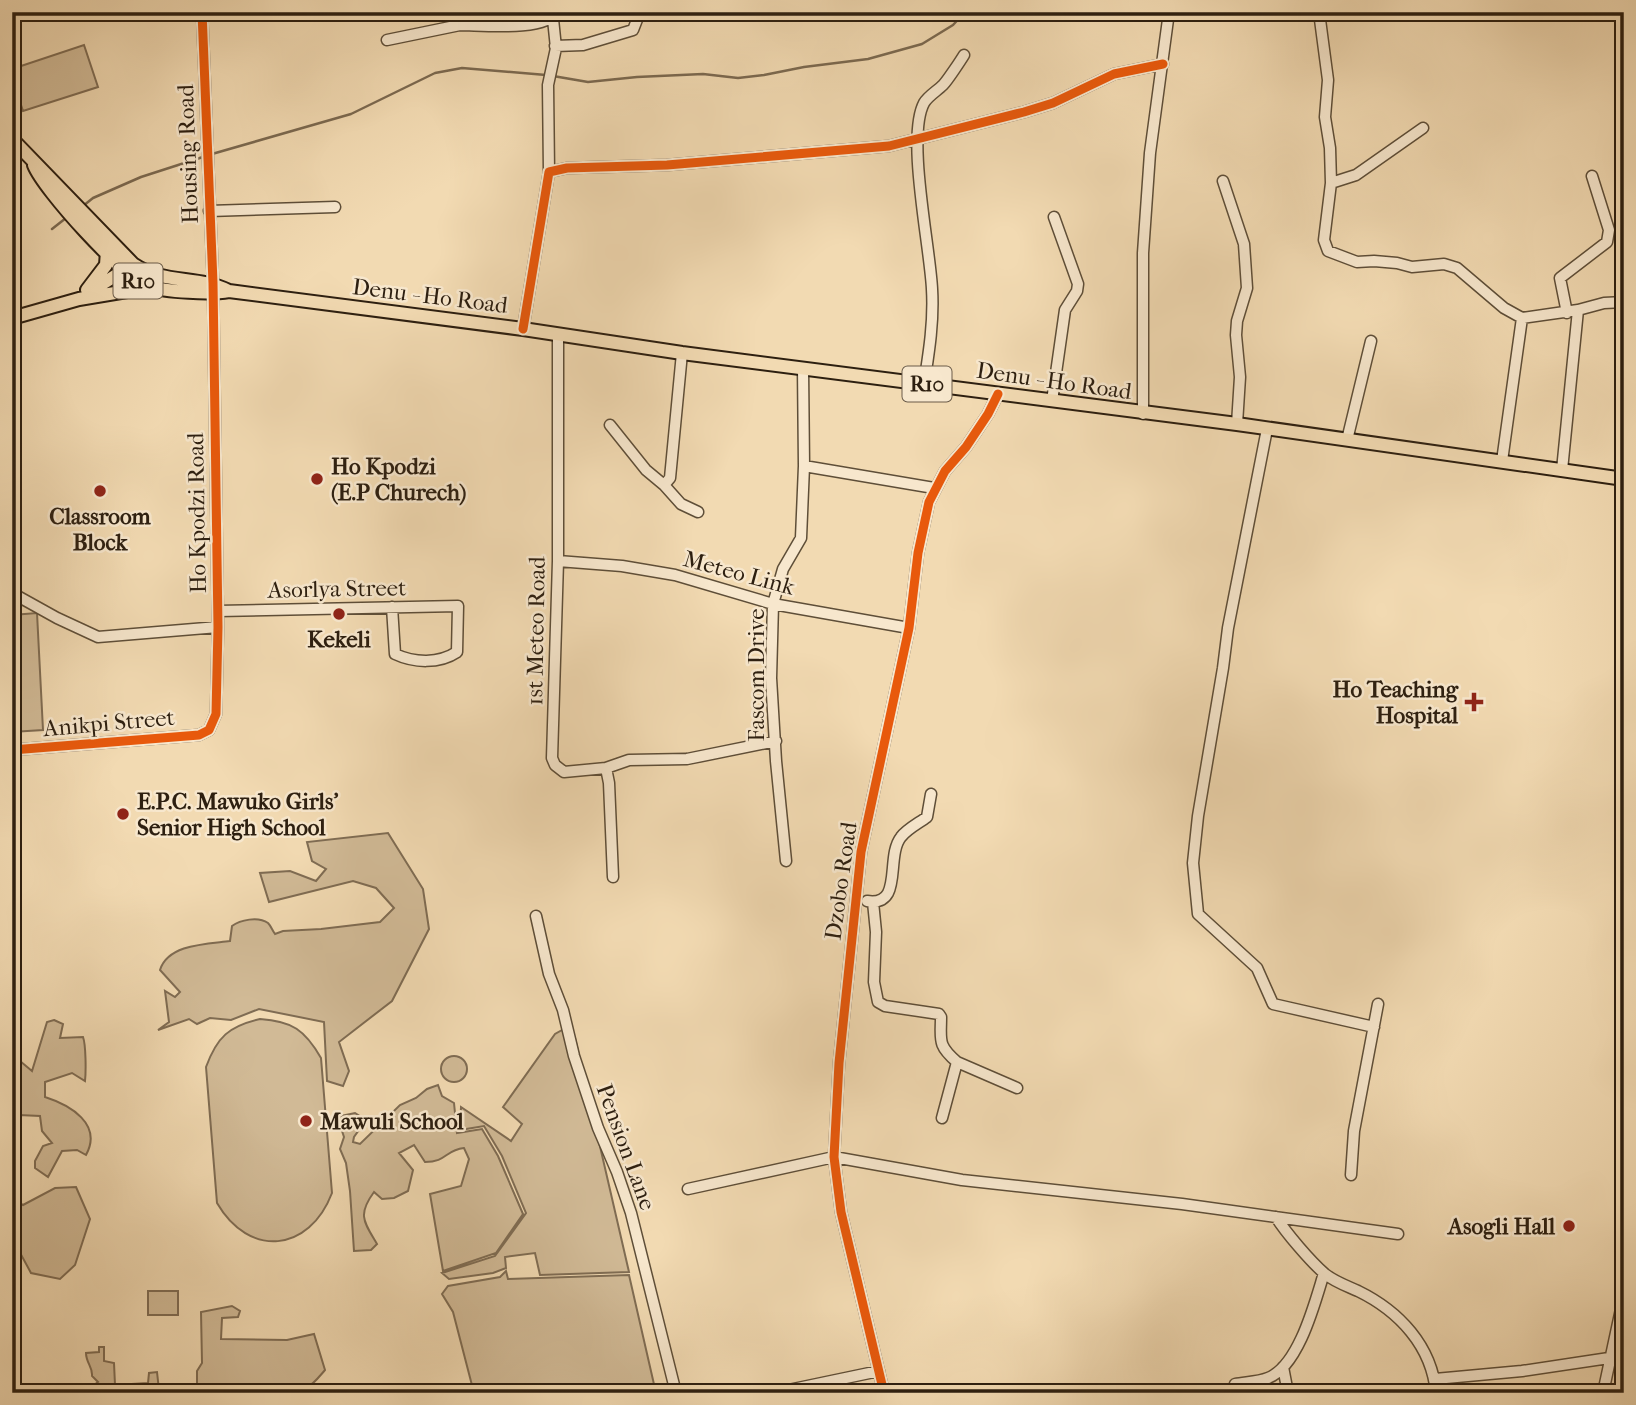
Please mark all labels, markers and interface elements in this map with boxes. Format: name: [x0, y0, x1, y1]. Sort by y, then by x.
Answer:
street label: Housing Road: [172, 83, 204, 224]
road number: R10: [114, 264, 162, 298]
street label: Denu - Ho Road: [351, 273, 510, 319]
street label: Denu - Ho Road: [975, 357, 1134, 405]
road number: R10: [902, 366, 951, 402]
street label: Ho Kpodzi Road: [182, 432, 212, 594]
place label: Ho Kpodzi (E.P Churech): [331, 453, 466, 506]
marker: Ho Kpodzi (E.P Churech): [309, 471, 325, 487]
marker: Classroom Block: [92, 483, 108, 499]
place label: Classroom Block: [49, 503, 152, 556]
street label: Meteo Link: [680, 545, 799, 601]
street label: 1st Meteo Road: [521, 556, 551, 706]
street label: Asorlya Street: [266, 574, 407, 604]
marker: Kekeli: [331, 606, 347, 622]
street label: Fascom Drive: [743, 608, 770, 742]
place label: Kekeli: [307, 626, 371, 653]
place label: Ho Teaching Hospital: [1332, 676, 1459, 729]
marker: Ho Teaching Hospital: [1464, 692, 1484, 712]
street label: Anikpi Street: [41, 704, 176, 742]
place label: E.P.C. Mawuko Girls' Senior High School: [137, 788, 338, 841]
marker: E.P.C. Mawuko Girls' Senior High School: [115, 806, 131, 822]
street label: Dzobo Road: [819, 820, 863, 942]
street label: Pension Lane: [591, 1080, 661, 1214]
place label: Mawuli School: [320, 1108, 464, 1135]
marker: Mawuli School: [298, 1113, 314, 1129]
place label: Asogli Hall: [1446, 1213, 1556, 1240]
marker: Asogli Hall: [1561, 1218, 1577, 1234]

